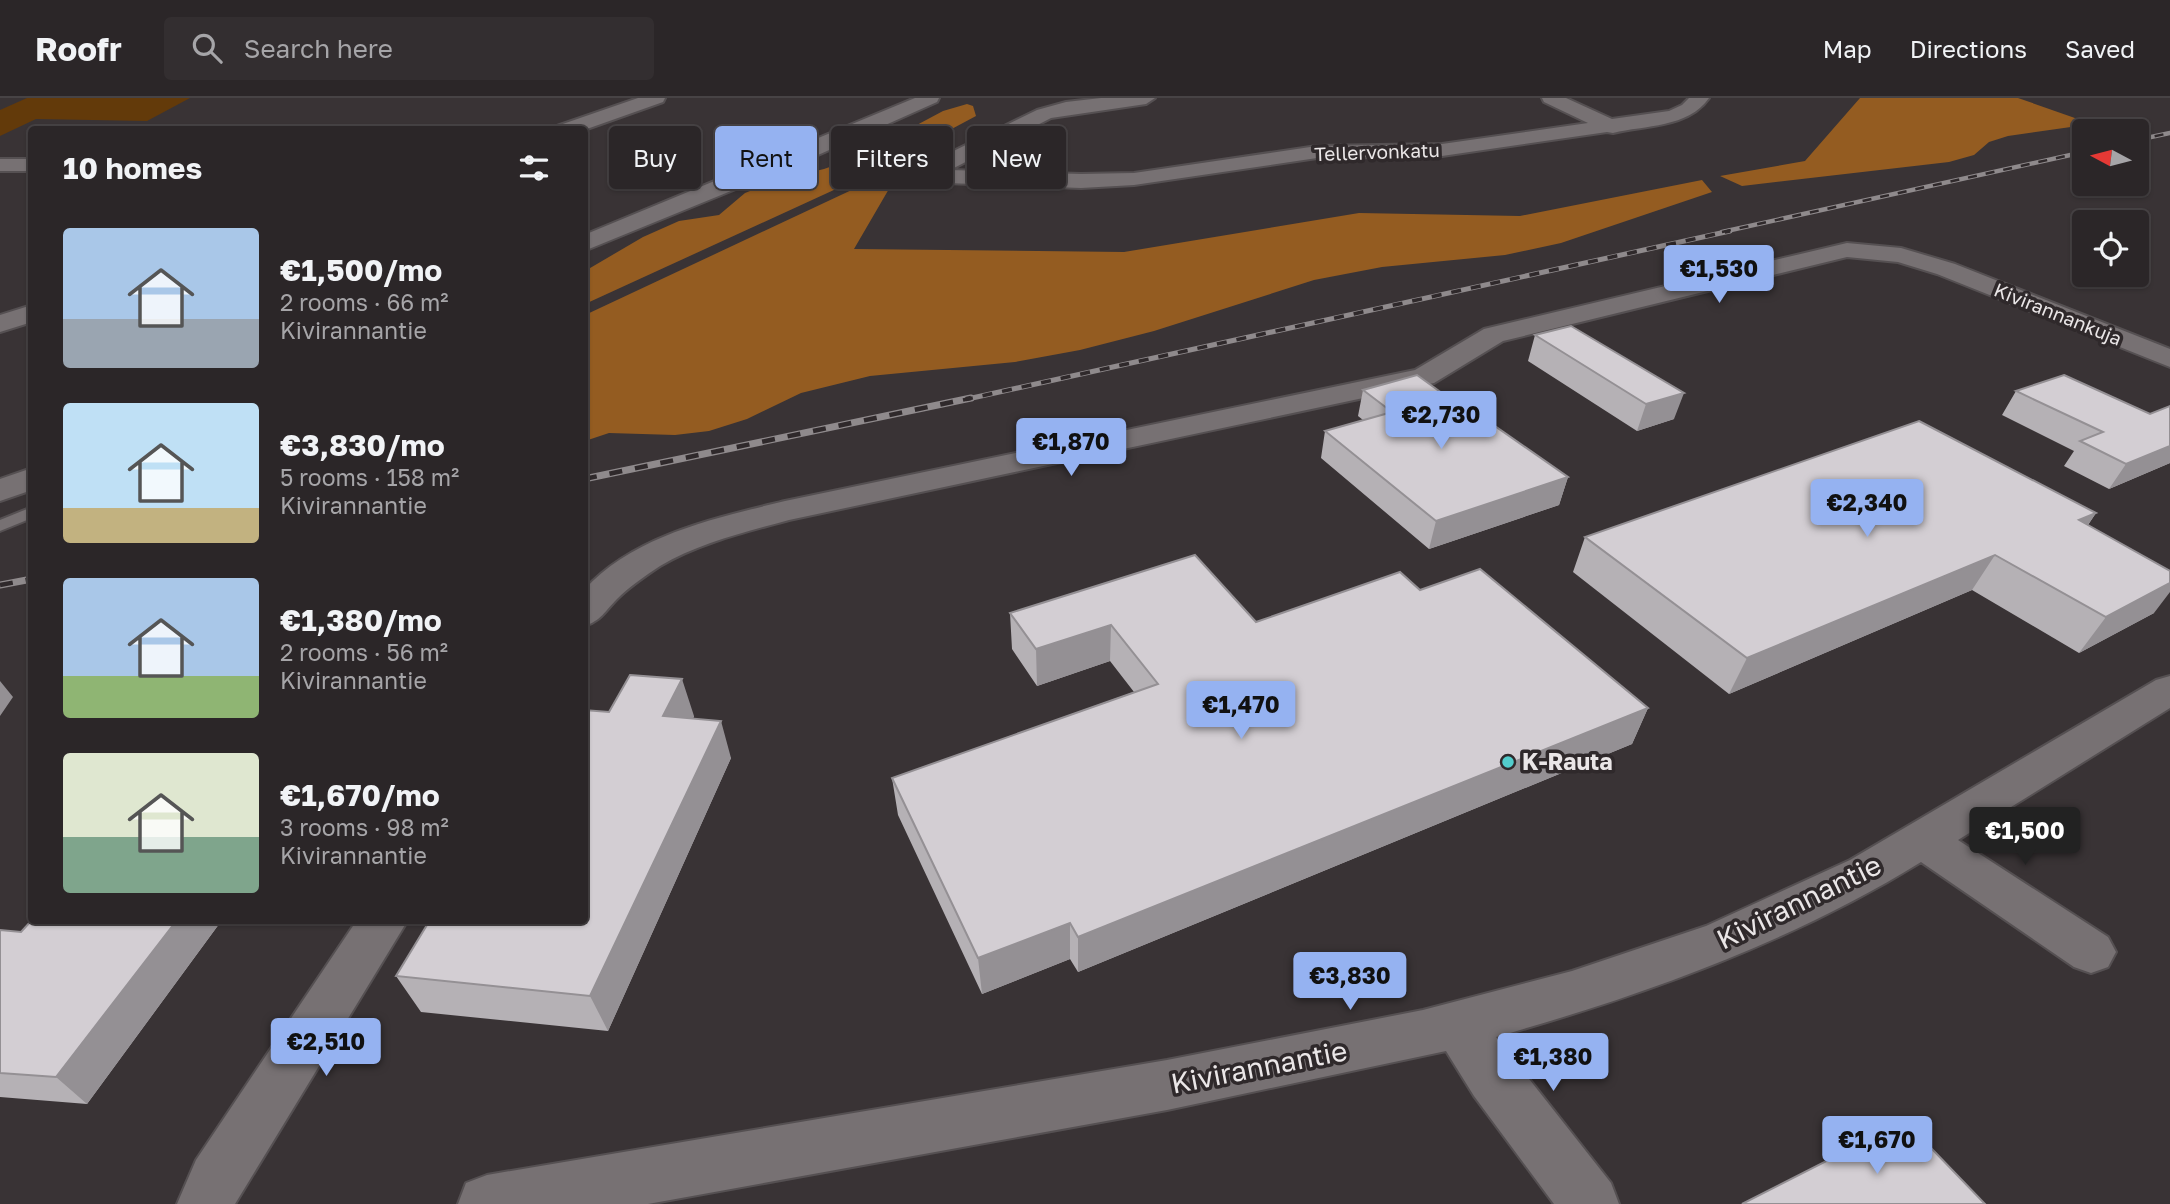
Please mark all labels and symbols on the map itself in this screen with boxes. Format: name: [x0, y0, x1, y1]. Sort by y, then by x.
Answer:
north arrow: [2072, 119, 2149, 196]
street label: Tellervonkatu: [1314, 138, 1440, 165]
pin: €1,530: [1662, 246, 1776, 305]
street label: Kivirannankuja: [1991, 277, 2125, 350]
pin: €2,730: [1384, 392, 1498, 451]
pin: €1,870: [1014, 418, 1128, 478]
pin: €2,340: [1810, 480, 1924, 539]
pin: €1,470: [1184, 682, 1298, 741]
place label: K-Rauta: [1522, 747, 1613, 775]
marker: K-Rauta: [1500, 754, 1516, 770]
pin: €1,500: [1968, 808, 2082, 867]
street label: Kivirannantie: [1711, 848, 1886, 956]
pin: €3,830: [1293, 953, 1407, 1012]
pin: €2,510: [269, 1018, 383, 1078]
street label: Kivirannantie: [1168, 1033, 1350, 1100]
pin: €1,380: [1496, 1034, 1610, 1093]
pin: €1,670: [1820, 1116, 1934, 1176]

